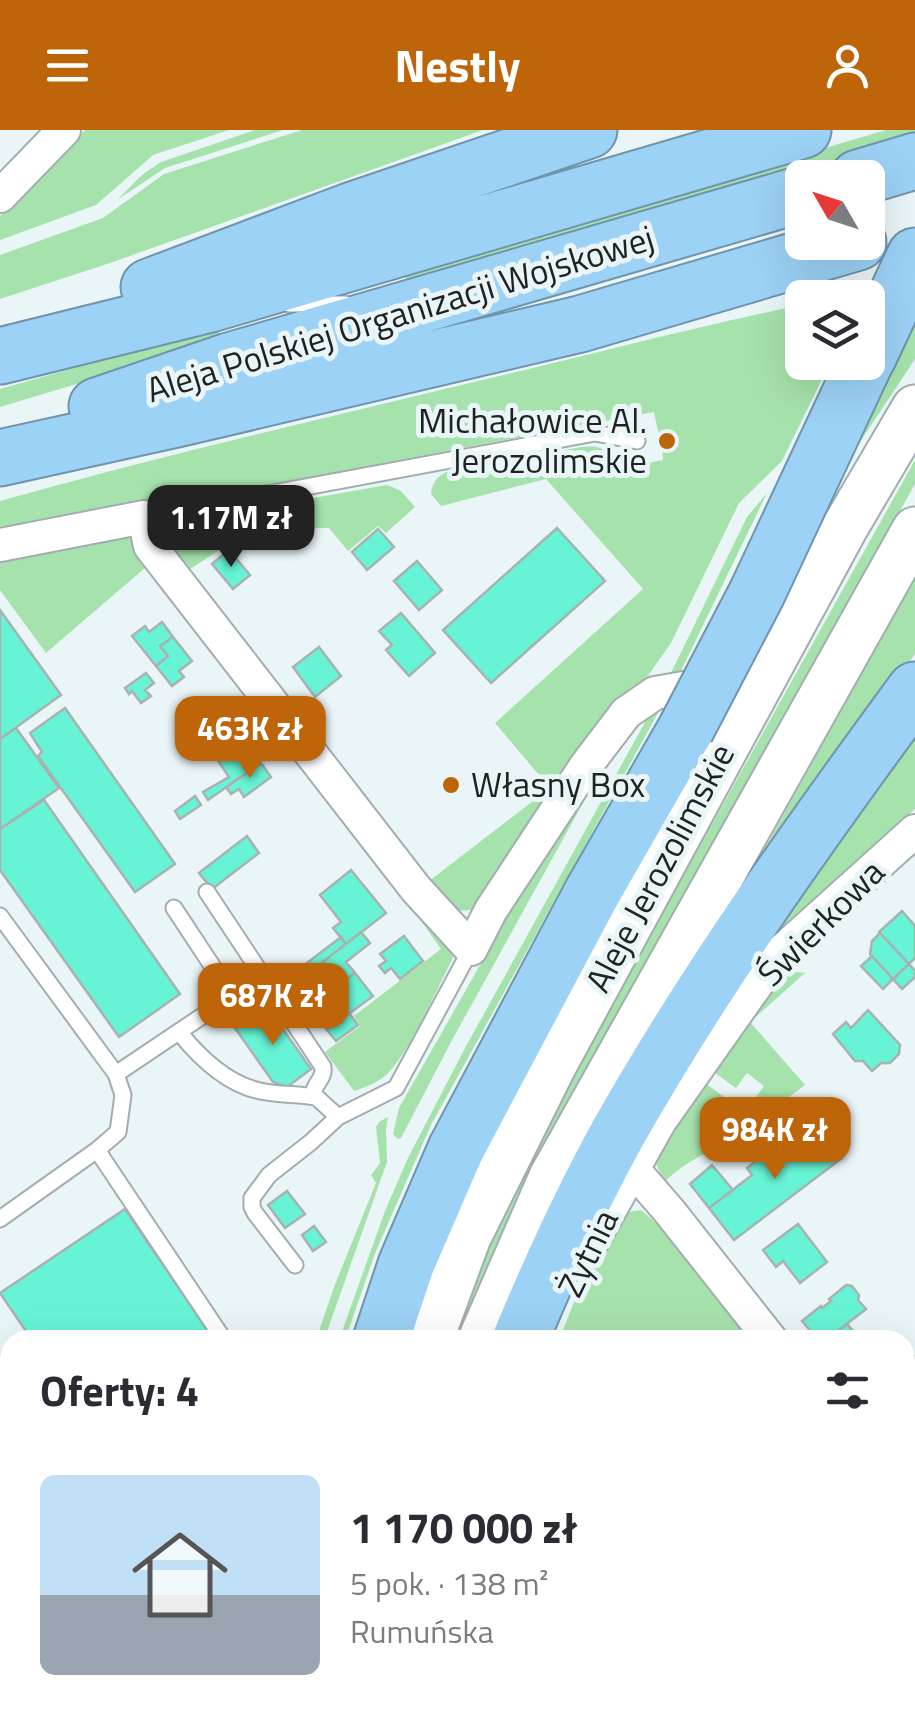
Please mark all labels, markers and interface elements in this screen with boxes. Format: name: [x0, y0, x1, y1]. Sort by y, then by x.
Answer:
text: Nestly: [394, 31, 521, 99]
icon: menu: [40, 38, 95, 93]
icon: person: [820, 38, 875, 93]
north arrow: [785, 160, 885, 260]
map controls: [785, 160, 885, 380]
street label: Aleja Polskiej Organizacji Wojskowej: [139, 210, 660, 416]
button: layers: [785, 280, 885, 380]
place label: Michałowice Al. Jerozolimskie: [418, 393, 647, 487]
marker: Michałowice Al. Jerozolimskie: [656, 430, 678, 452]
pin: 1.17M zł: [128, 485, 334, 570]
text: 1.17M zł: [169, 493, 293, 541]
pin: 463K zł: [158, 696, 342, 781]
text: 463K zł: [197, 704, 303, 752]
street label: Aleje Jerozolimskie: [571, 733, 748, 1002]
place label: Własny Box: [471, 757, 645, 811]
marker: Własny Box: [440, 774, 462, 796]
street label: Świerkowa: [744, 846, 896, 998]
pin: 687K zł: [181, 963, 365, 1048]
text: 687K zł: [220, 971, 326, 1019]
pin: 984K zł: [683, 1097, 867, 1182]
text: 984K zł: [722, 1105, 828, 1153]
street label: Żytnia: [543, 1200, 631, 1306]
text: Oferty: 4: [40, 1358, 199, 1422]
icon: filters: [820, 1363, 875, 1418]
text: 1 170 000 zł: [350, 1495, 577, 1559]
icon: home: [120, 1515, 240, 1635]
text: 5 pok. · 138 m²: [350, 1559, 549, 1607]
text: Rumuńska: [350, 1607, 494, 1655]

